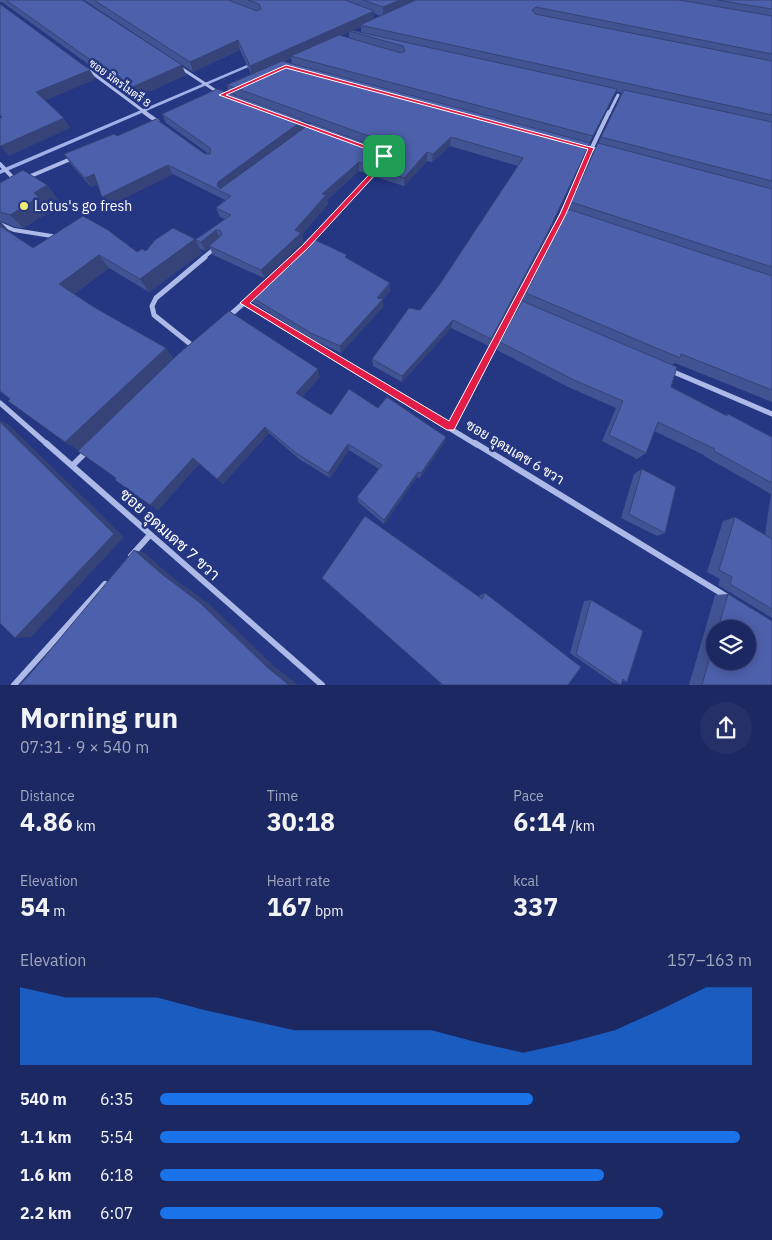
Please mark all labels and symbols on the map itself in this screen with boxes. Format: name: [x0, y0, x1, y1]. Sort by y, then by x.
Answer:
street label: ซอย มิตรไมตรี 8: [86, 55, 154, 110]
pin: [363, 135, 405, 177]
place label: Lotus's go fresh: [34, 197, 132, 215]
marker: Lotus's go fresh: [18, 200, 30, 212]
street label: ซอย อุดมเดช 6 ขวา: [462, 416, 567, 489]
street label: ซอย อุดมเดช 7 ขวา: [115, 484, 224, 586]

